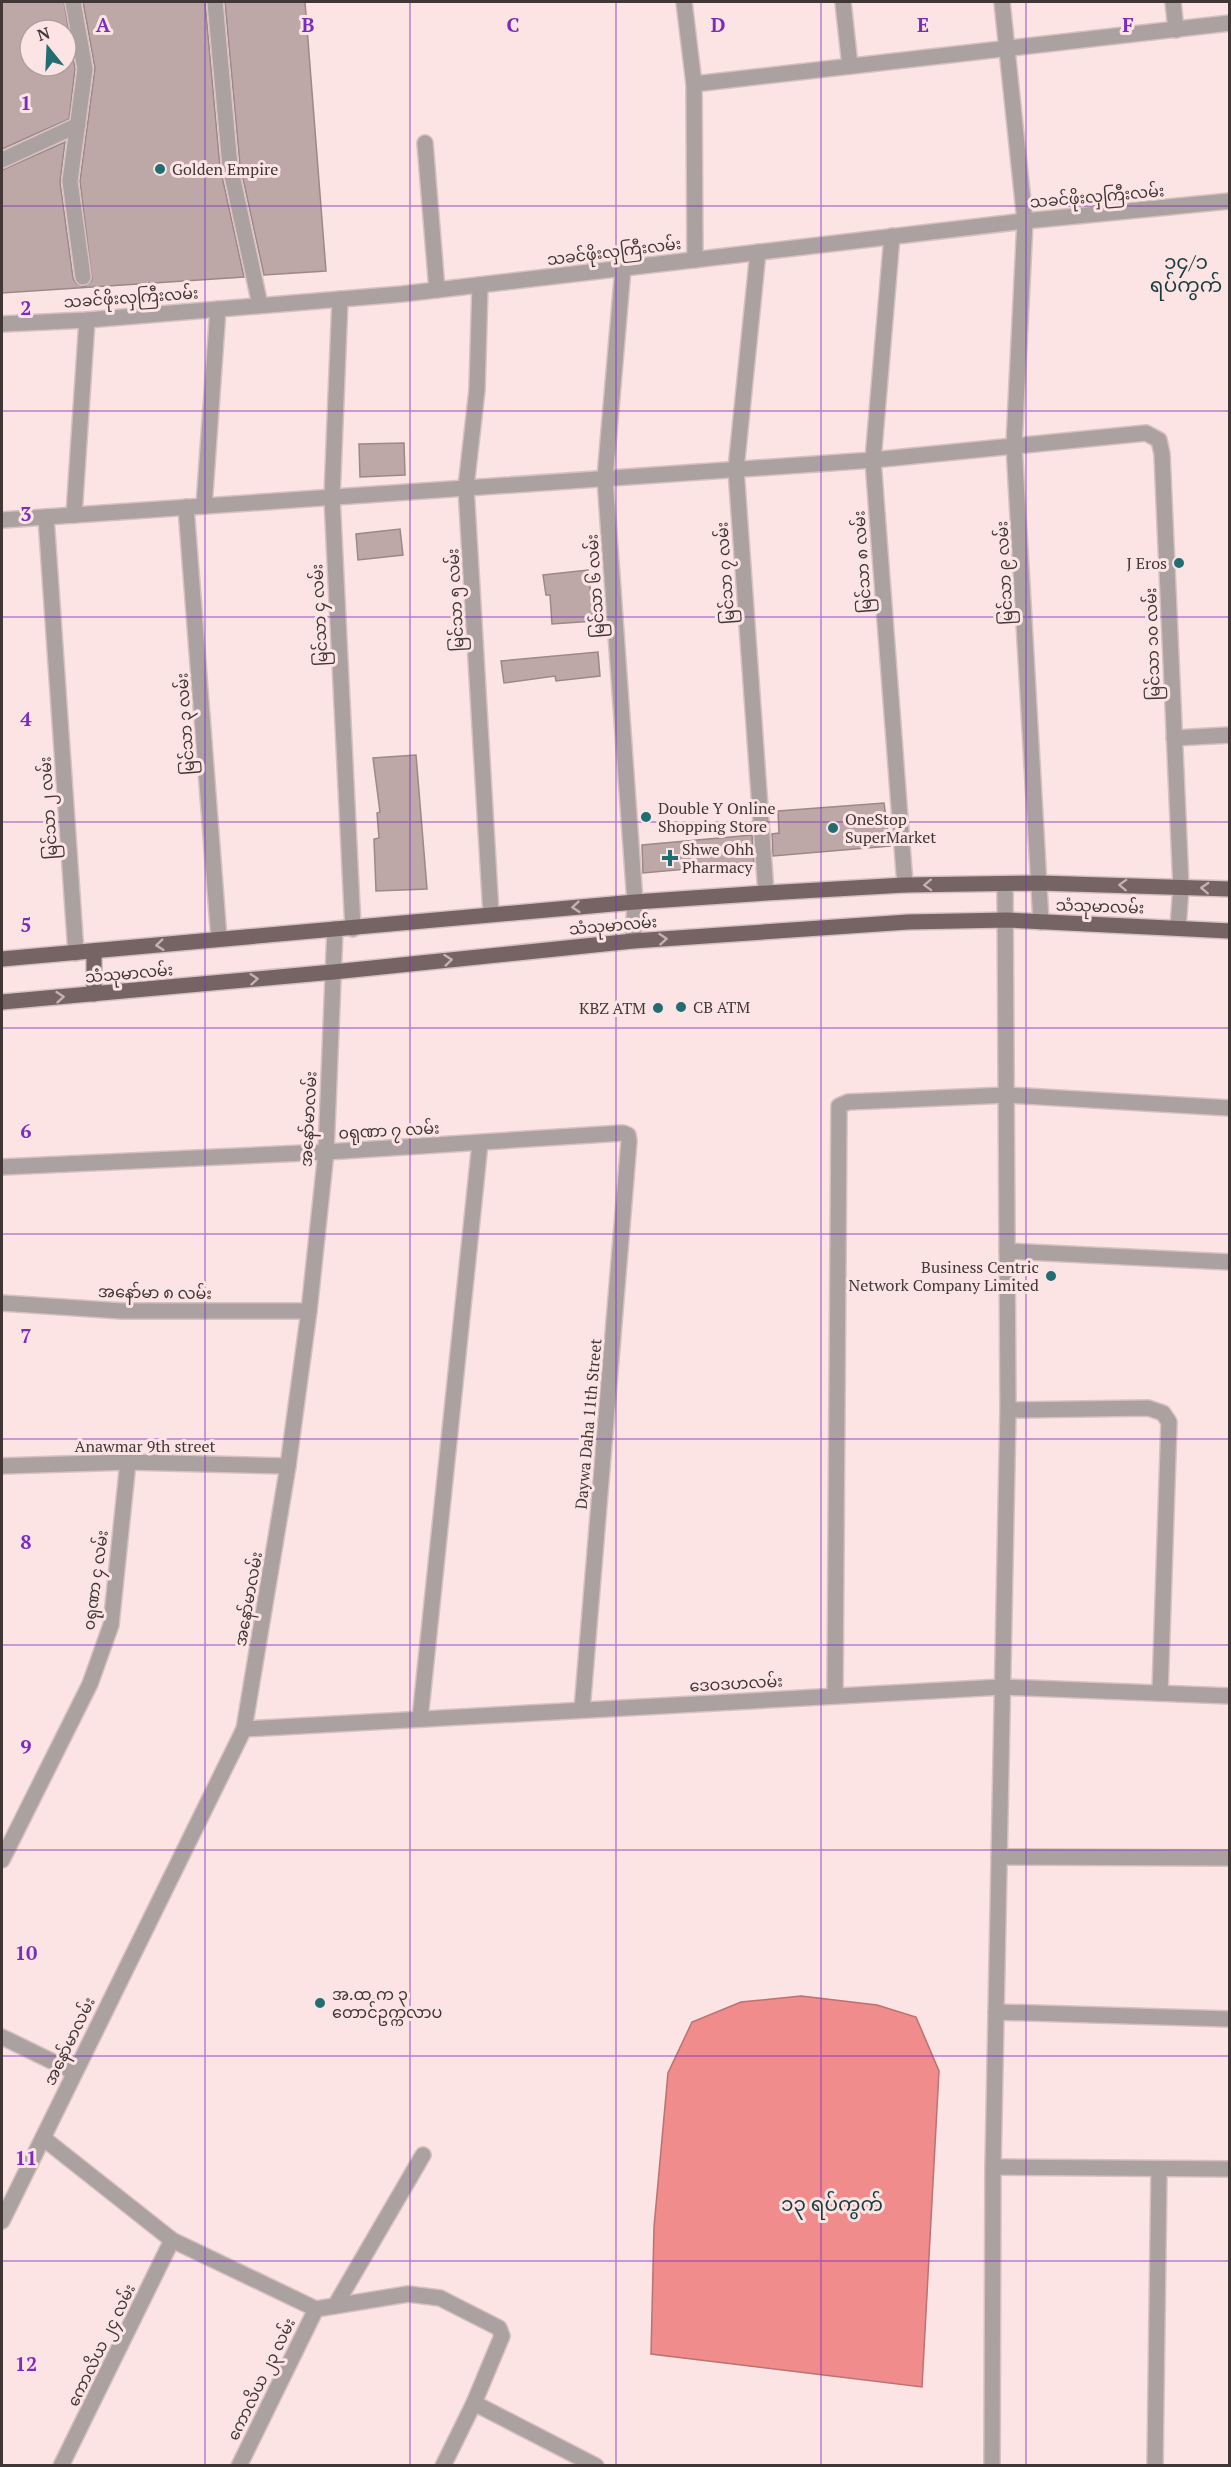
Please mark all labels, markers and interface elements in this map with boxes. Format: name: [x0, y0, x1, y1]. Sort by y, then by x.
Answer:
text: A: [96, 11, 111, 38]
text: B: [302, 11, 315, 38]
text: C: [506, 11, 520, 38]
text: D: [711, 11, 725, 38]
text: E: [917, 11, 929, 38]
text: F: [1122, 11, 1134, 38]
north arrow: [18, 18, 78, 78]
text: N: [34, 21, 53, 46]
text: 1: [20, 89, 32, 116]
place label: Golden Empire: [172, 158, 278, 180]
marker: Golden Empire: [153, 162, 167, 176]
street label: သခင်ဖိုးလှကြီးလမ်း: [1029, 179, 1166, 217]
street label: သခင်ဖိုးလှကြီးလမ်း: [546, 232, 683, 274]
district label: ၁၄/၁ ရပ်ကွက်: [1150, 248, 1222, 301]
street label: သခင်ဖိုးလှကြီးလမ်း: [63, 281, 199, 317]
text: 2: [20, 294, 32, 321]
text: 3: [20, 500, 32, 527]
street label: မြင်သာ ၈ လမ်း: [847, 510, 880, 614]
street label: မြင်သာ ၉ လမ်း: [990, 520, 1021, 625]
street label: မြင်သာ ၇ လမ်း: [710, 521, 743, 625]
street label: မြင်သာ ၆ လမ်း: [580, 533, 613, 639]
street label: မြင်သာ ၅ လမ်း: [441, 548, 472, 652]
place label: J Eros: [1126, 552, 1167, 574]
marker: J Eros: [1172, 556, 1186, 570]
street label: မြင်သာ ၄ လမ်း: [305, 563, 336, 667]
street label: မြင်သာ ၁၀ လမ်း: [1139, 587, 1168, 701]
street label: မြင်သာ ၃ လမ်း: [170, 672, 203, 776]
text: 4: [20, 705, 32, 732]
street label: မြင်သာ ၂ လမ်း: [33, 756, 66, 860]
place label: Double Y Online Shopping Store: [658, 797, 776, 837]
place label: OneStop SuperMarket: [845, 808, 936, 848]
marker: Double Y Online Shopping Store: [639, 810, 653, 824]
marker: OneStop SuperMarket: [826, 821, 840, 835]
place label: Shwe Ohh Pharmacy: [682, 838, 755, 878]
marker: Shwe Ohh Pharmacy: [663, 851, 677, 865]
one-way arrow: [923, 878, 932, 891]
one-way arrow: [1118, 879, 1127, 891]
one-way arrow: [1201, 882, 1210, 894]
street label: သံသုမာလမ်း: [1055, 893, 1145, 923]
one-way arrow: [572, 900, 581, 913]
street label: သံသုမာလမ်း: [568, 910, 658, 944]
text: 5: [20, 911, 32, 938]
one-way arrow: [658, 932, 667, 945]
one-way arrow: [156, 938, 165, 951]
one-way arrow: [443, 954, 453, 967]
street label: သံသုမာလမ်း: [84, 958, 174, 992]
one-way arrow: [249, 973, 259, 986]
one-way arrow: [55, 991, 64, 1004]
place label: CB ATM: [693, 996, 750, 1018]
place label: KBZ ATM: [579, 997, 646, 1019]
marker: CB ATM: [674, 1000, 688, 1014]
marker: KBZ ATM: [651, 1001, 665, 1015]
street label: အနော်မာလမ်း: [295, 1071, 324, 1168]
street label: ၀ရုဏာ ၇ လမ်း: [338, 1116, 440, 1148]
text: 6: [20, 1117, 32, 1144]
place label: Business Centric Network Company Limited: [848, 1256, 1039, 1296]
marker: Business Centric Network Company Limited: [1044, 1269, 1058, 1283]
street label: အနော်မာ ၈ လမ်း: [98, 1280, 212, 1307]
text: 7: [20, 1322, 32, 1349]
street label: Daywa Daha 11th Street: [570, 1338, 606, 1510]
street label: Anawmar 9th street: [75, 1435, 215, 1457]
text: 8: [20, 1528, 32, 1555]
street label: ၀ရုဏာ ၄ လမ်း: [77, 1529, 117, 1632]
street label: အနော်မာလမ်း: [229, 1550, 270, 1649]
street label: ဒေဝဒဟလမ်း: [689, 1670, 783, 1696]
text: 9: [20, 1733, 32, 1760]
text: 10: [15, 1939, 37, 1966]
place label: အ.ထ.က ၃ တောင်ဥက္ကလာပ: [332, 1983, 442, 2026]
street label: အနော်မာလမ်း: [38, 1993, 103, 2090]
marker: အ.ထ.က ၃ တောင်ဥက္ကလာပ: [313, 1996, 327, 2010]
text: 11: [15, 2144, 37, 2171]
district label: ၁၃ ရပ်ကွက်: [781, 2190, 883, 2220]
street label: ကောလိယ ၂၄ လမ်း: [62, 2280, 143, 2411]
street label: ကောလိယ ၂၃ လမ်း: [222, 2314, 303, 2445]
text: 12: [15, 2350, 37, 2377]

